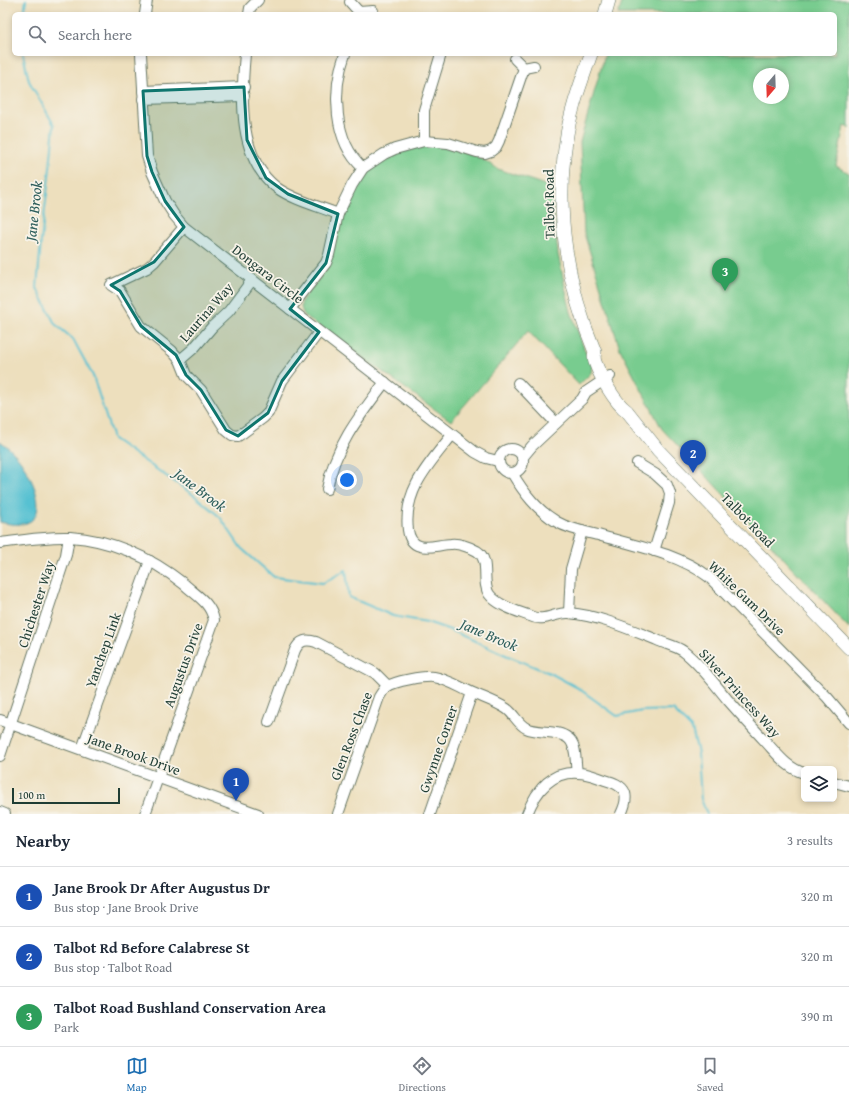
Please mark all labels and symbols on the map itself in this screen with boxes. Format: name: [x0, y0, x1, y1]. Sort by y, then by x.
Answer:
north arrow: [753, 68, 789, 104]
street label: Talbot Road: [538, 169, 560, 239]
water label: Jane Brook: [20, 180, 47, 245]
street label: Dongara Circle: [228, 240, 308, 309]
pin: 3: [712, 258, 738, 291]
street label: Laurina Way: [174, 278, 238, 346]
pin: 2: [680, 440, 706, 473]
water label: Jane Brook: [167, 461, 231, 516]
your location: [337, 470, 357, 490]
street label: Talbot Road: [717, 488, 780, 552]
street label: White Gum Drive: [704, 556, 790, 640]
street label: Chichester Way: [12, 558, 60, 650]
street label: Yanchep Link: [80, 609, 126, 690]
water label: Jane Brook: [454, 612, 521, 656]
street label: Augustus Drive: [158, 619, 208, 710]
street label: Silver Princess Way: [695, 644, 786, 742]
street label: Glen Ross Chase: [325, 688, 377, 783]
street label: Gwynne Corner: [414, 702, 462, 795]
street label: Jane Brook Drive: [83, 727, 184, 780]
pin: 1: [223, 768, 249, 801]
scale bar: [12, 786, 120, 805]

